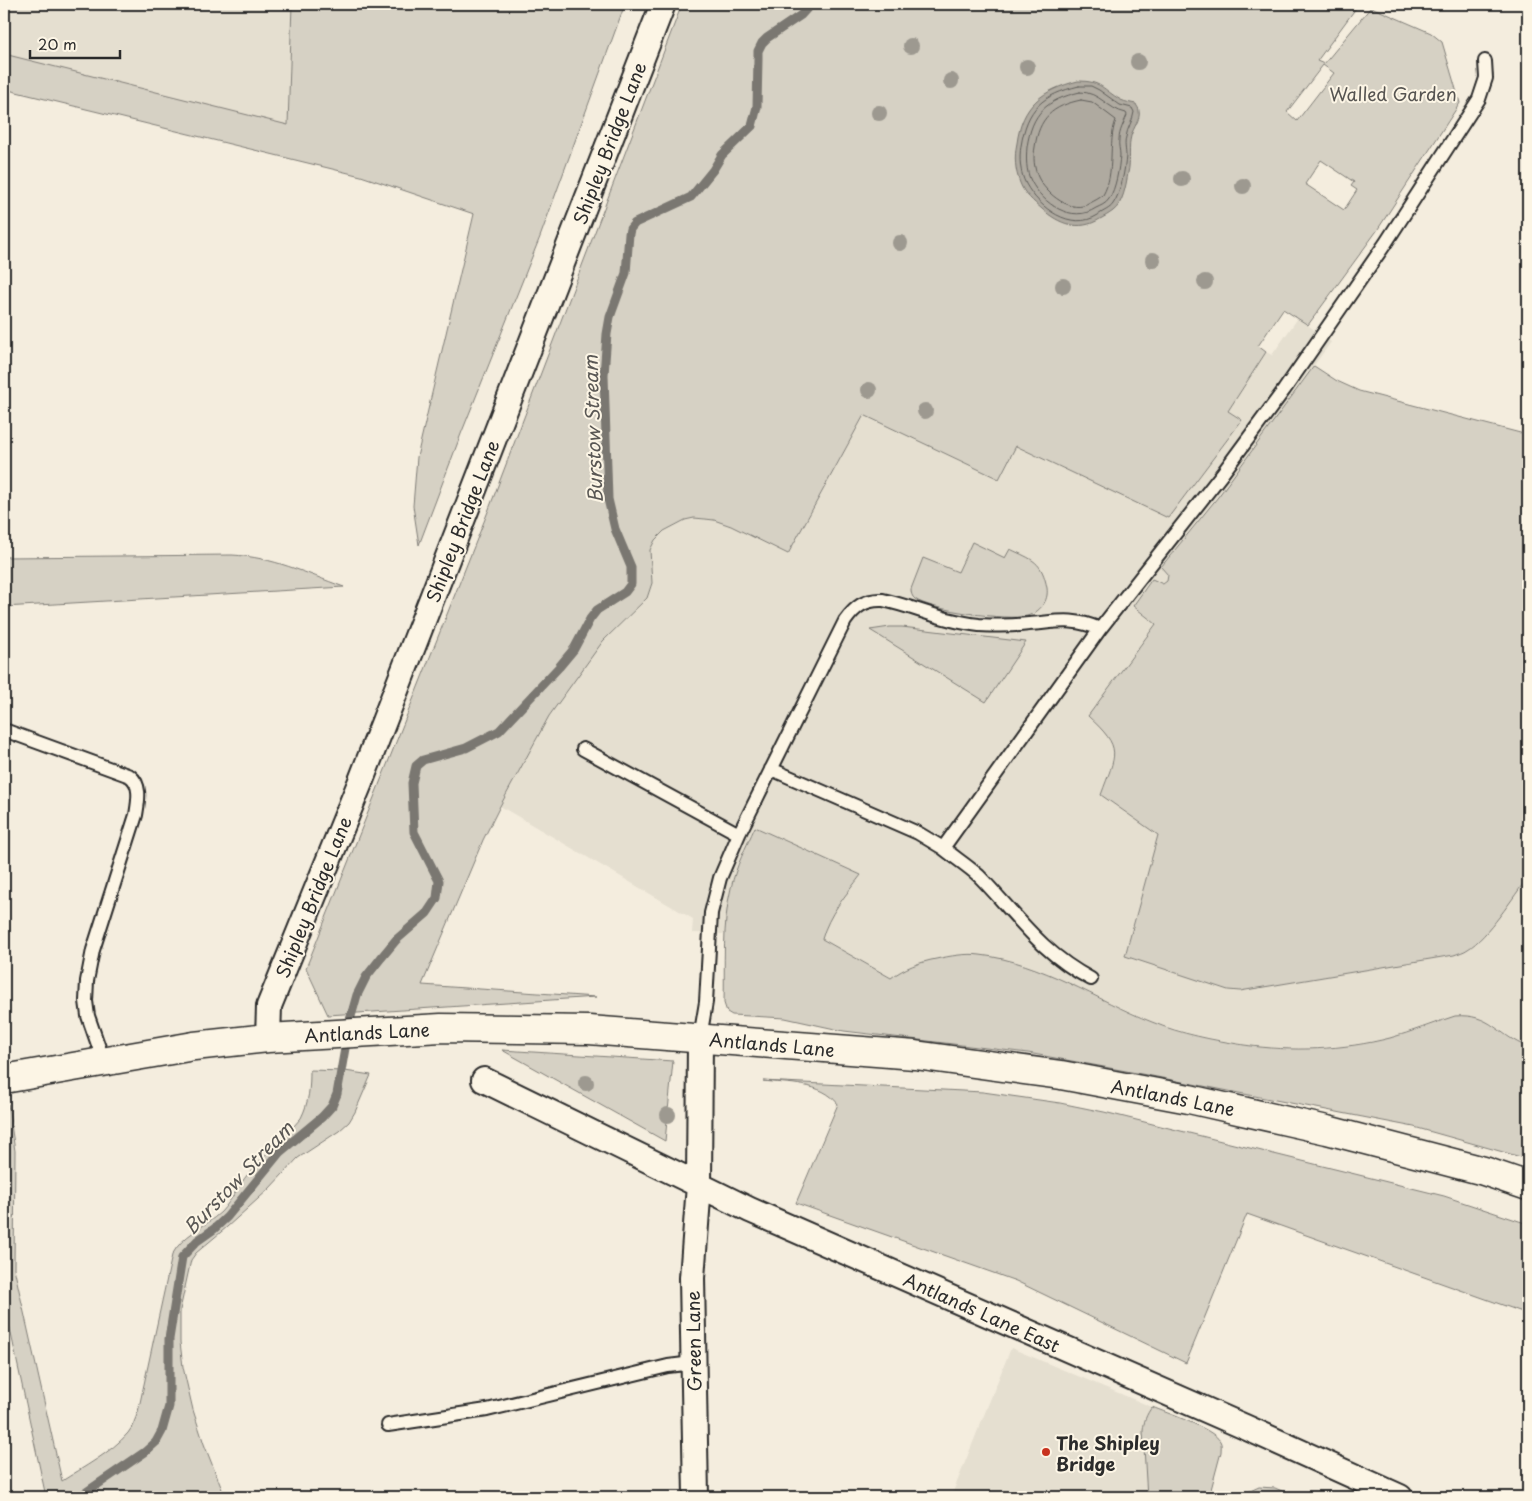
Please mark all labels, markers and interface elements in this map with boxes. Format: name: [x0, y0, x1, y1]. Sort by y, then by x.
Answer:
scale bar: [30, 28, 120, 60]
text: 20 m: [38, 32, 77, 55]
street label: Shipley Bridge Lane: [566, 58, 652, 228]
park label: Walled Garden: [1329, 80, 1457, 107]
water label: Burstow Stream: [575, 354, 609, 503]
street label: Shipley Bridge Lane: [419, 436, 505, 606]
street label: Shipley Bridge Lane: [268, 812, 358, 982]
street label: Antlands Lane: [304, 1015, 430, 1049]
street label: Antlands Lane: [708, 1025, 836, 1063]
street label: Antlands Lane: [1109, 1072, 1237, 1122]
water label: Burstow Stream: [177, 1113, 300, 1240]
street label: Antlands Lane East: [900, 1265, 1064, 1359]
street label: Green Lane: [679, 1290, 707, 1392]
place label: The Shipley Bridge: [1056, 1429, 1160, 1477]
marker: The Shipley Bridge: [1040, 1446, 1052, 1458]

